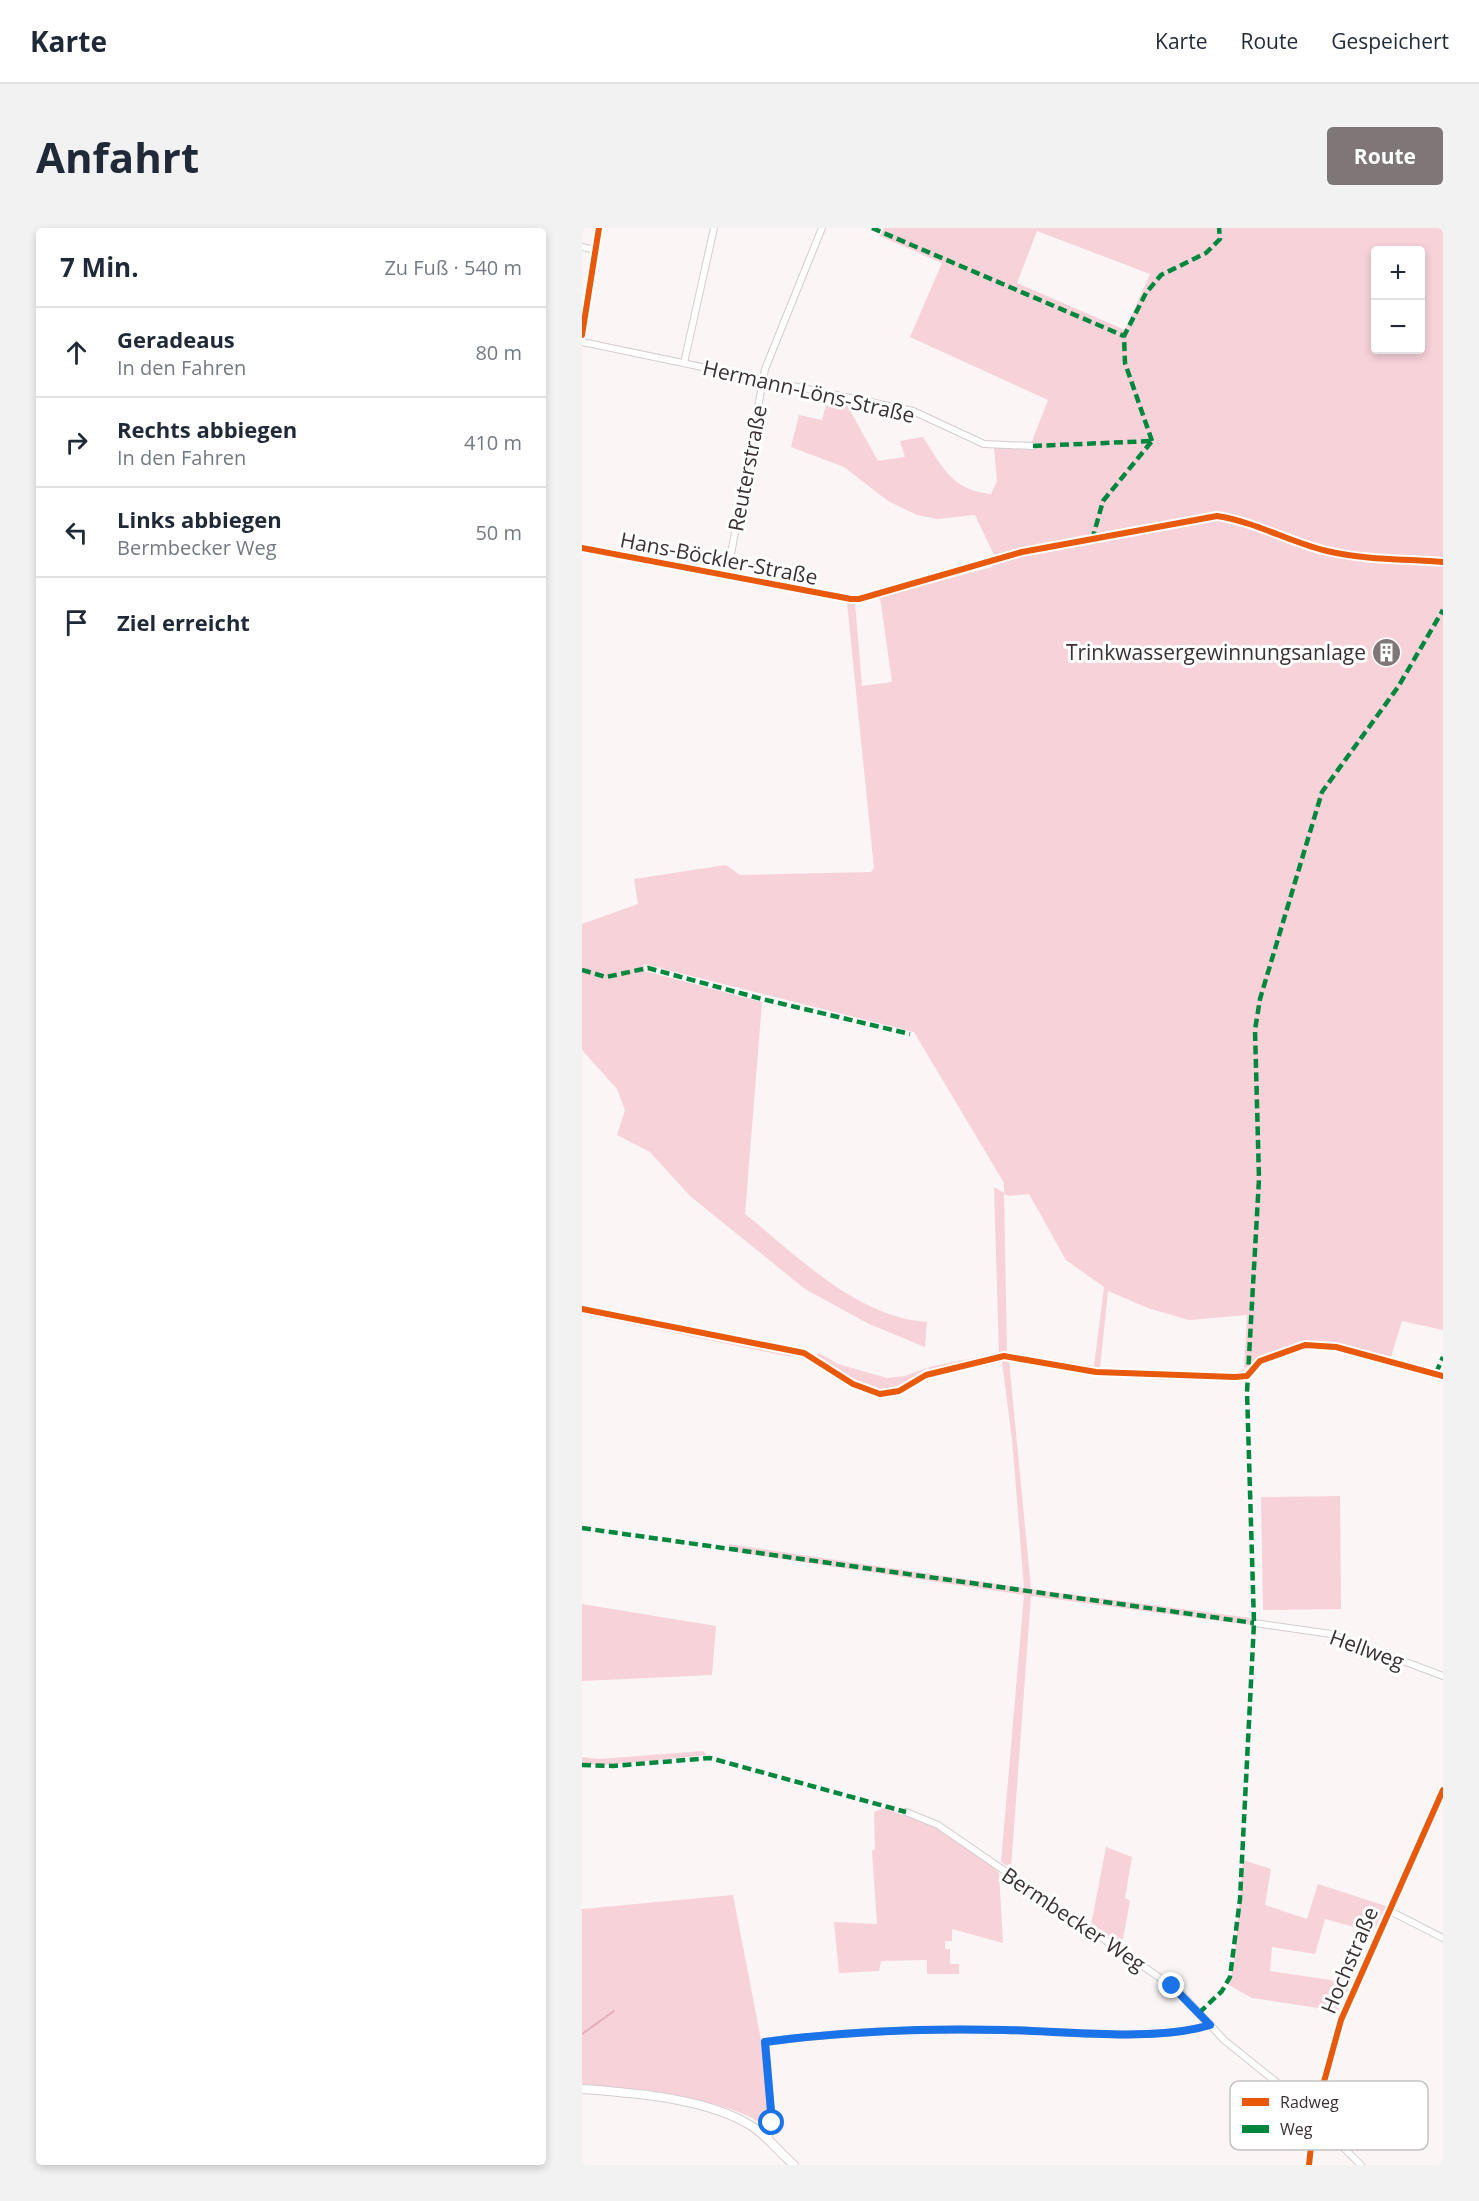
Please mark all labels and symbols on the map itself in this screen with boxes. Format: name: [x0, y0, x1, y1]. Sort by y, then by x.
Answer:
street label: Hermann-Löns-Straße: [700, 353, 918, 429]
street label: Reuterstraße: [721, 402, 773, 534]
street label: Hans-Böckler-Straße: [618, 525, 820, 591]
building icon: Trinkwassergewinnungsanlage: [1371, 636, 1403, 668]
place label: Trinkwassergewinnungsanlage: [1066, 638, 1366, 666]
street label: Hellweg: [1326, 1623, 1408, 1675]
street label: Bermbecker Weg: [997, 1861, 1151, 1977]
street label: Hochstraße: [1314, 1902, 1384, 2018]
route end: [1158, 1972, 1184, 1998]
legend: [1230, 2081, 1428, 2150]
text: Radweg: [1280, 2091, 1339, 2113]
route start: [758, 2109, 784, 2135]
text: Weg: [1280, 2118, 1313, 2140]

